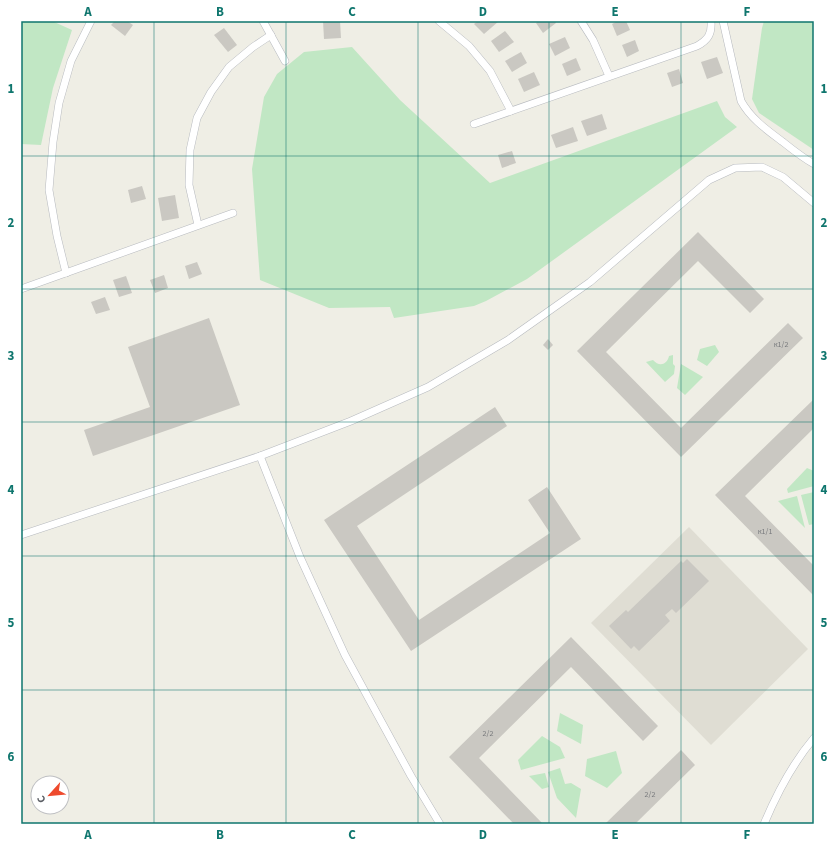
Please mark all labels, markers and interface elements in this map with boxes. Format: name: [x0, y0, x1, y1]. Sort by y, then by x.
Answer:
text: A: [83, 3, 92, 21]
text: B: [216, 3, 224, 21]
text: C: [348, 3, 356, 21]
text: D: [479, 3, 487, 21]
text: E: [611, 3, 619, 21]
text: F: [744, 3, 751, 21]
text: 1: [8, 80, 15, 98]
text: 1: [821, 80, 828, 98]
text: 2: [8, 214, 15, 232]
text: 2: [821, 214, 828, 232]
house number: к1/2: [774, 339, 788, 350]
text: 3: [8, 347, 15, 365]
text: 3: [821, 347, 828, 365]
text: 4: [8, 481, 15, 499]
text: 4: [821, 481, 828, 499]
house number: к1/1: [758, 526, 772, 537]
text: 5: [8, 614, 15, 632]
text: 5: [821, 614, 828, 632]
house number: 2/2: [483, 728, 493, 739]
text: 6: [8, 748, 15, 766]
text: 6: [821, 748, 828, 766]
north arrow: [30, 775, 70, 815]
house number: 2/2: [645, 789, 655, 800]
text: С: [33, 793, 50, 806]
text: A: [83, 826, 92, 844]
text: B: [216, 826, 224, 844]
text: C: [348, 826, 356, 844]
text: D: [479, 826, 487, 844]
text: E: [611, 826, 619, 844]
text: F: [744, 826, 751, 844]

